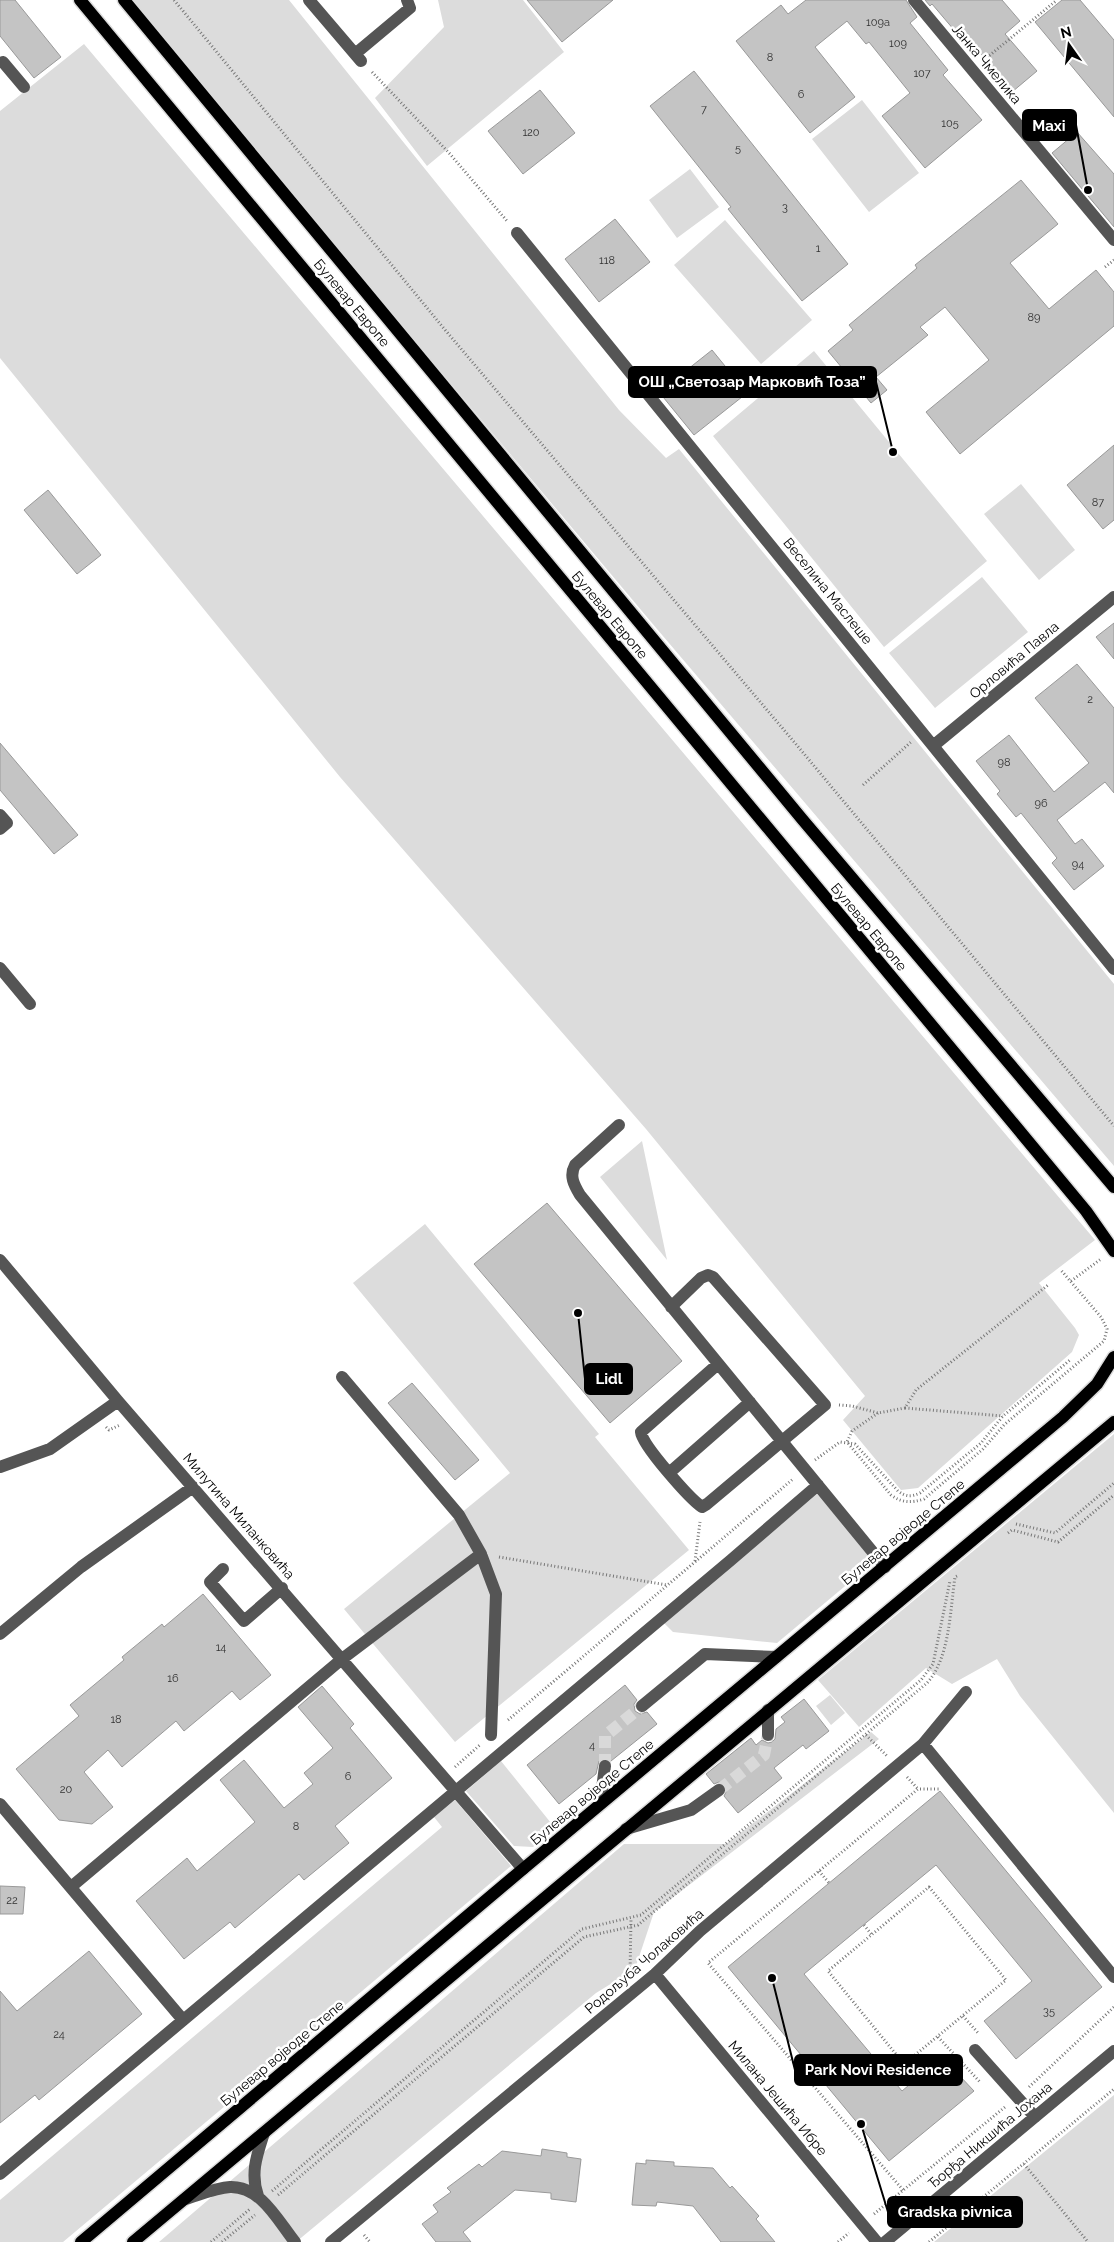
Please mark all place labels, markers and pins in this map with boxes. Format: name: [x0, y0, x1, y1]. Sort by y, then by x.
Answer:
callout: Maxi: [1023, 110, 1076, 140]
callout: ОШ „Светозар Марковић Тоза”: [629, 367, 876, 397]
callout: Lidl: [585, 1364, 632, 1394]
callout: Park Novi Residence: [795, 2055, 962, 2085]
callout: Gradska pivnica: [888, 2197, 1022, 2227]

